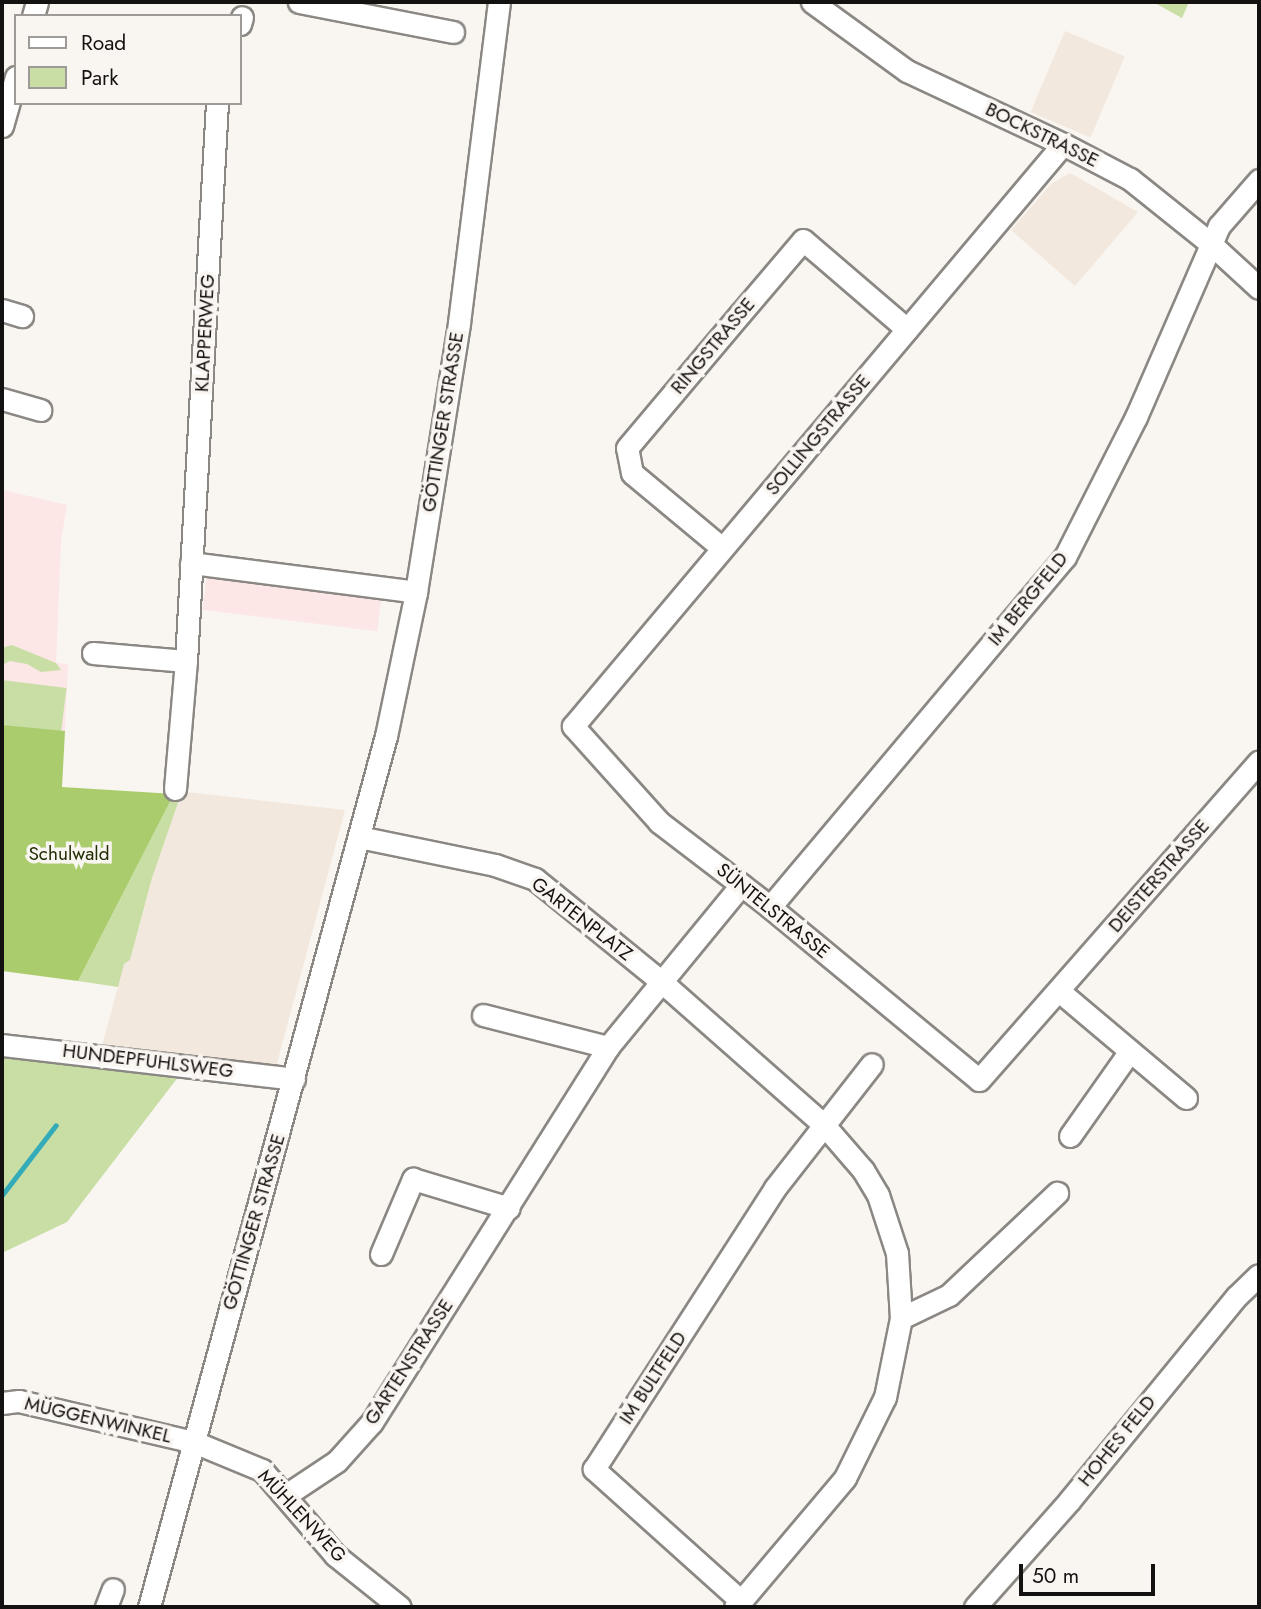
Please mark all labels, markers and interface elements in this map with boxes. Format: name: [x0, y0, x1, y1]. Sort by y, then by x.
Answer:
legend: [14, 14, 242, 105]
text: Road: [81, 28, 126, 58]
text: Park: [81, 63, 118, 93]
street label: BOCKSTRASSE: [982, 98, 1102, 172]
street label: KLAPPERWEG: [191, 273, 219, 393]
street label: RINGSTRASSE: [666, 293, 760, 399]
street label: GÖTTINGER STRASSE: [418, 330, 468, 514]
street label: SOLLINGSTRASSE: [761, 370, 875, 500]
street label: IM BERGFELD: [983, 548, 1073, 650]
street label: DEISTERSTRASSE: [1104, 815, 1214, 937]
park label: Schulwald: [28, 843, 110, 865]
street label: SÜNTELSTRASSE: [712, 859, 834, 963]
street label: GARTENPLATZ: [527, 873, 637, 965]
street label: HUNDEPFUHLSWEG: [61, 1039, 235, 1083]
street label: GÖTTINGER STRASSE: [218, 1131, 290, 1313]
street label: GARTENSTRASSE: [360, 1295, 458, 1429]
street label: IM BULTFELD: [615, 1327, 691, 1429]
street label: HOHES FELD: [1073, 1391, 1161, 1491]
street label: MÜGGENWINKEL: [22, 1392, 174, 1448]
street label: MÜHLENWEG: [253, 1465, 351, 1567]
scale bar: [1023, 1550, 1160, 1594]
text: 50 m: [1032, 1561, 1079, 1591]

